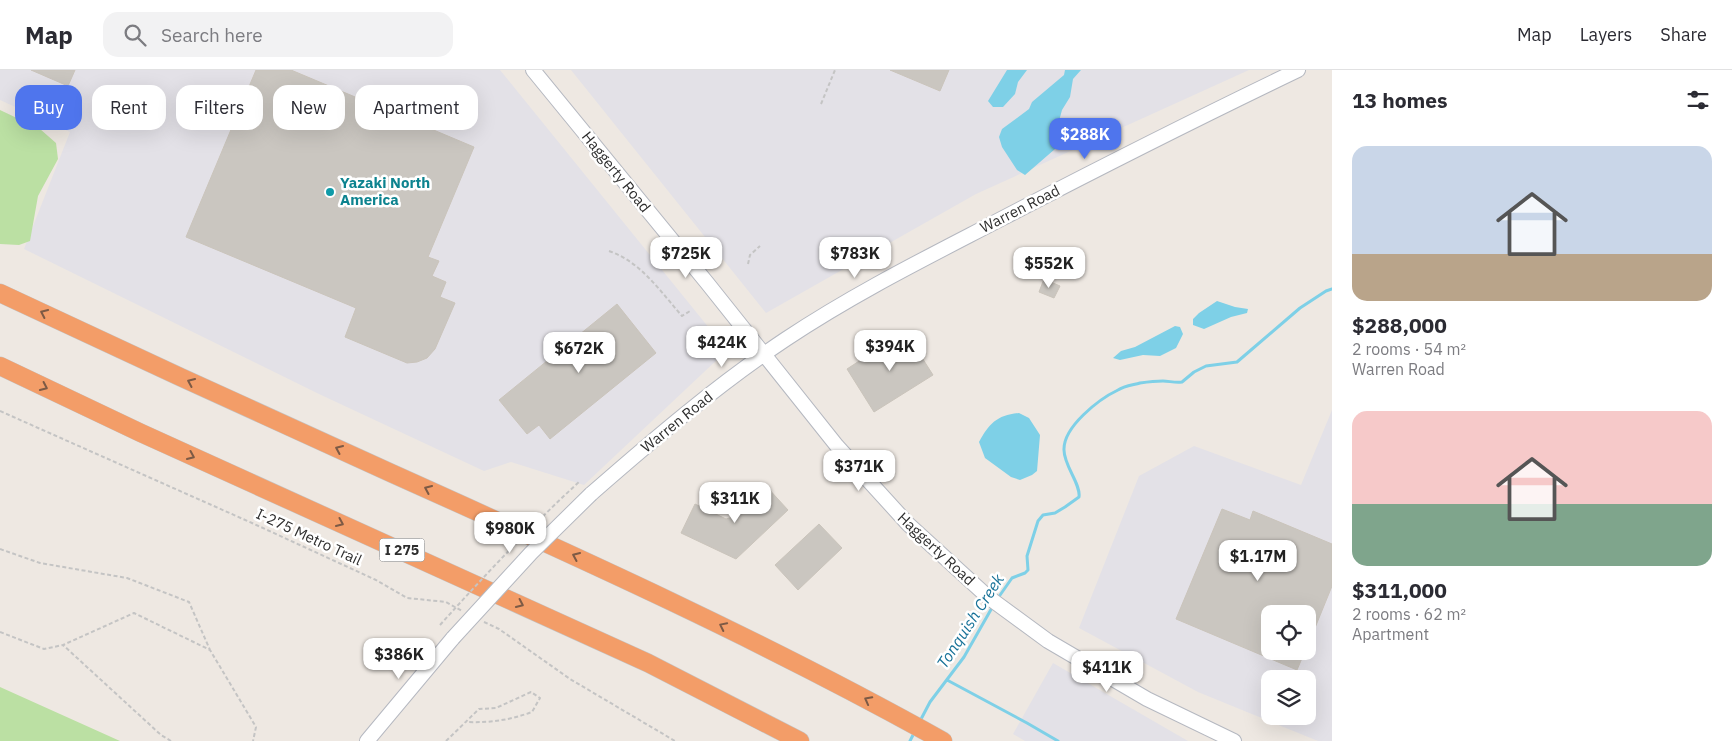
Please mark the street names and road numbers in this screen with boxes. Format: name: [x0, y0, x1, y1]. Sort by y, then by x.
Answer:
street label: Haggerty Road: [578, 127, 655, 216]
street label: Warren Road: [977, 180, 1063, 237]
street label: Warren Road: [637, 387, 716, 456]
street label: I-275 Metro Trail: [253, 504, 365, 569]
street label: Haggerty Road: [894, 508, 979, 589]
road number: I 275: [380, 538, 424, 562]

